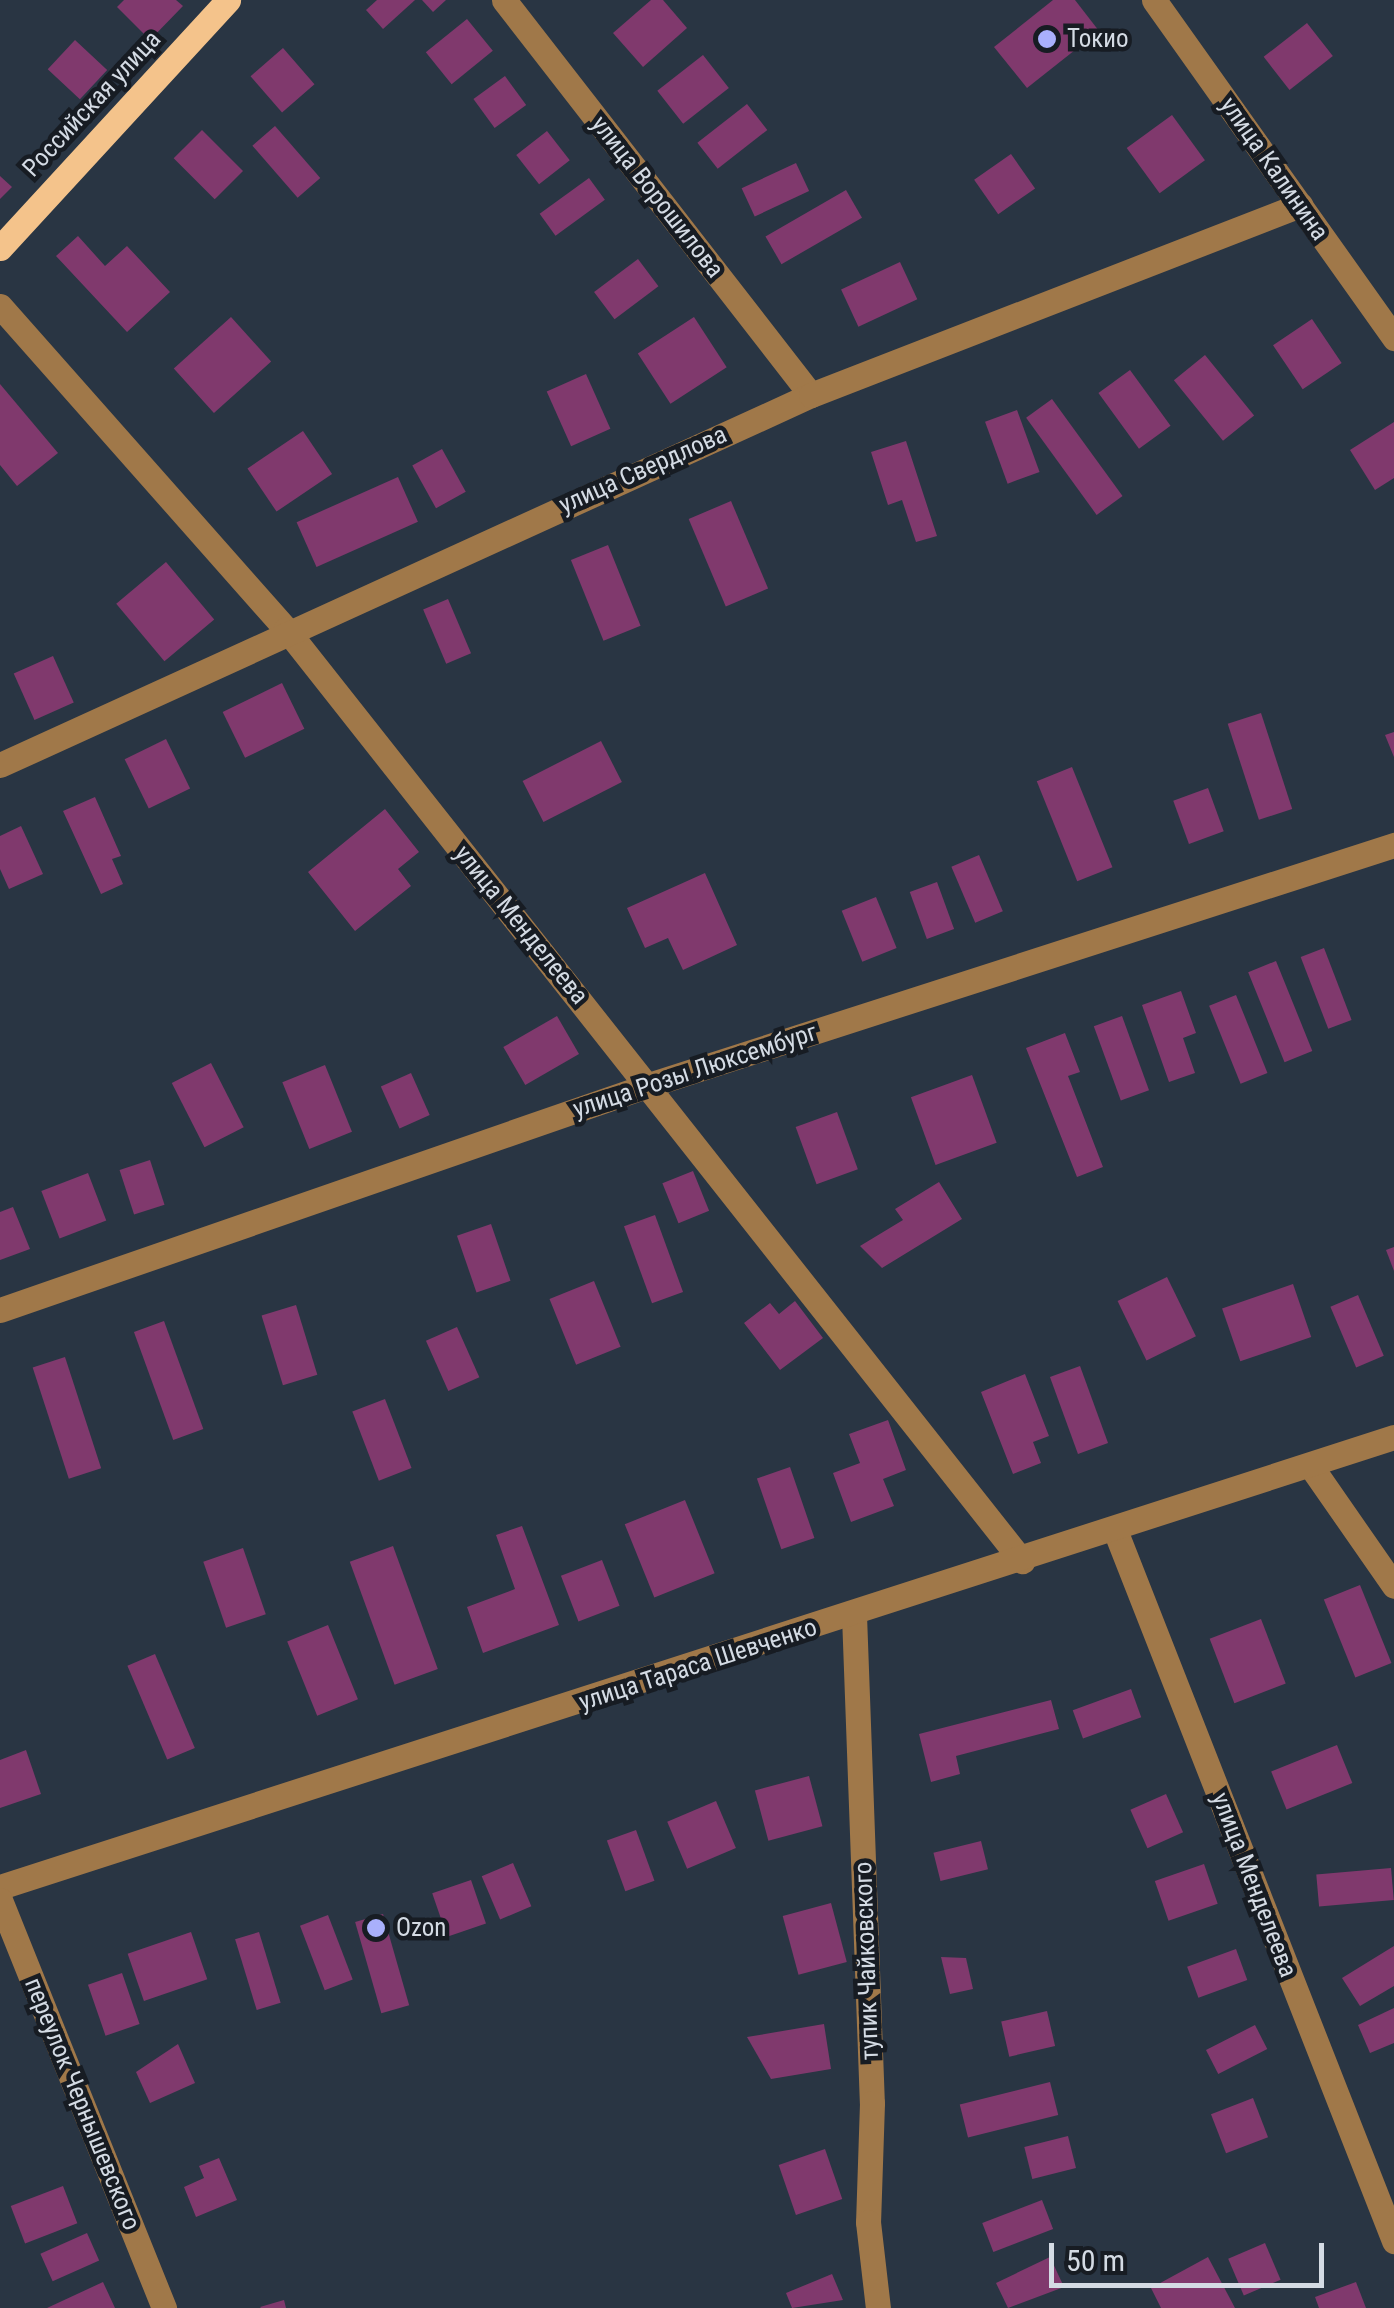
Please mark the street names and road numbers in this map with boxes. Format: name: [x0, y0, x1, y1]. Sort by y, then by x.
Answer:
street label: Российская улица: [17, 25, 167, 183]
street label: улица Калинина: [1214, 92, 1334, 246]
street label: улица Ворошилова: [584, 110, 730, 284]
street label: улица Свердлова: [555, 420, 731, 520]
street label: улица Менделеева: [448, 840, 594, 1010]
street label: улица Розы Люксембург: [569, 1017, 821, 1125]
street label: улица Тараса Шевченко: [575, 1612, 821, 1718]
street label: улица Менделеева: [1205, 1788, 1303, 1982]
street label: тупик Чайковского: [849, 1861, 885, 2061]
street label: переулок Чернышевского: [18, 1973, 146, 2235]

